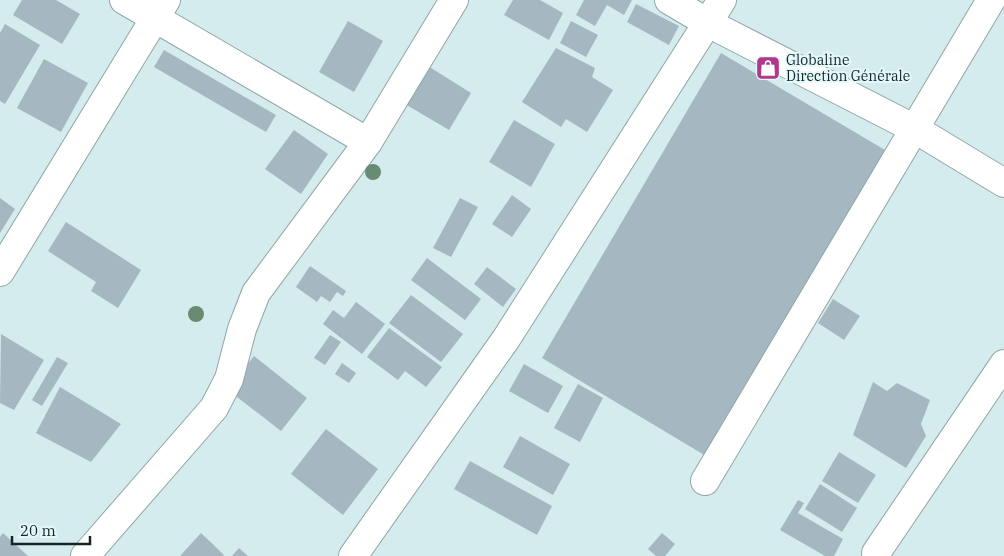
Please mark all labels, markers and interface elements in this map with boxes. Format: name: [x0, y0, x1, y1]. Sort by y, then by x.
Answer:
place label: Globaline Direction Générale: [786, 51, 910, 85]
shop icon: Globaline Direction Générale: [755, 55, 781, 81]
scale bar: [12, 514, 90, 546]
text: 20 m: [20, 521, 56, 540]

